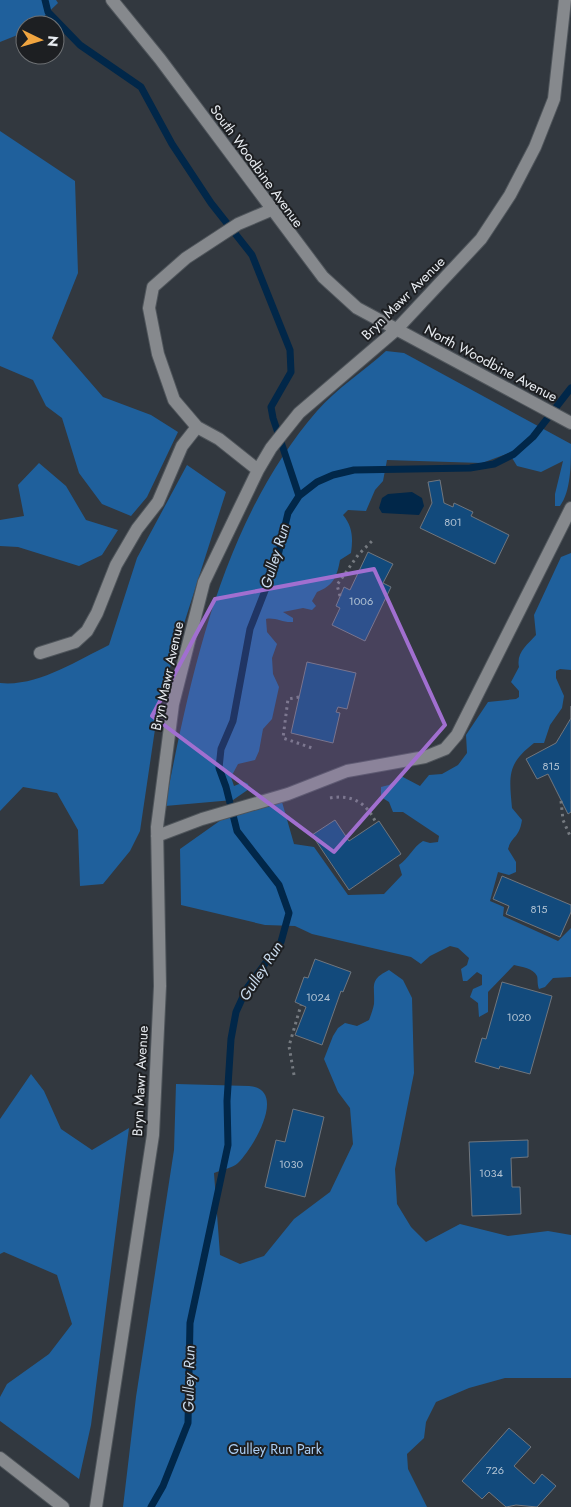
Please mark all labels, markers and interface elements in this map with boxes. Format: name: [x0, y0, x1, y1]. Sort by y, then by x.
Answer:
north arrow: [15, 15, 65, 65]
text: N: [43, 35, 63, 48]
street label: South Woodbine Avenue: [206, 100, 308, 232]
street label: Bryn Mawr Avenue: [357, 252, 449, 344]
street label: North Woodbine Avenue: [421, 319, 561, 407]
house number: 801: [444, 514, 462, 530]
water label: Gulley Run: [255, 521, 295, 591]
house number: 1006: [349, 593, 373, 609]
street label: Bryn Mawr Avenue: [146, 620, 188, 732]
house number: 815: [542, 758, 560, 774]
house number: 815: [530, 901, 548, 917]
water label: Gulley Run: [233, 937, 289, 1005]
house number: 1024: [306, 989, 331, 1005]
house number: 1020: [507, 1009, 532, 1025]
street label: Bryn Mawr Avenue: [127, 1025, 153, 1137]
house number: 1030: [279, 1156, 303, 1172]
house number: 1034: [479, 1165, 504, 1181]
water label: Gulley Run: [177, 1345, 201, 1413]
park label: Gulley Run Park: [228, 1439, 323, 1459]
house number: 726: [486, 1462, 504, 1478]

